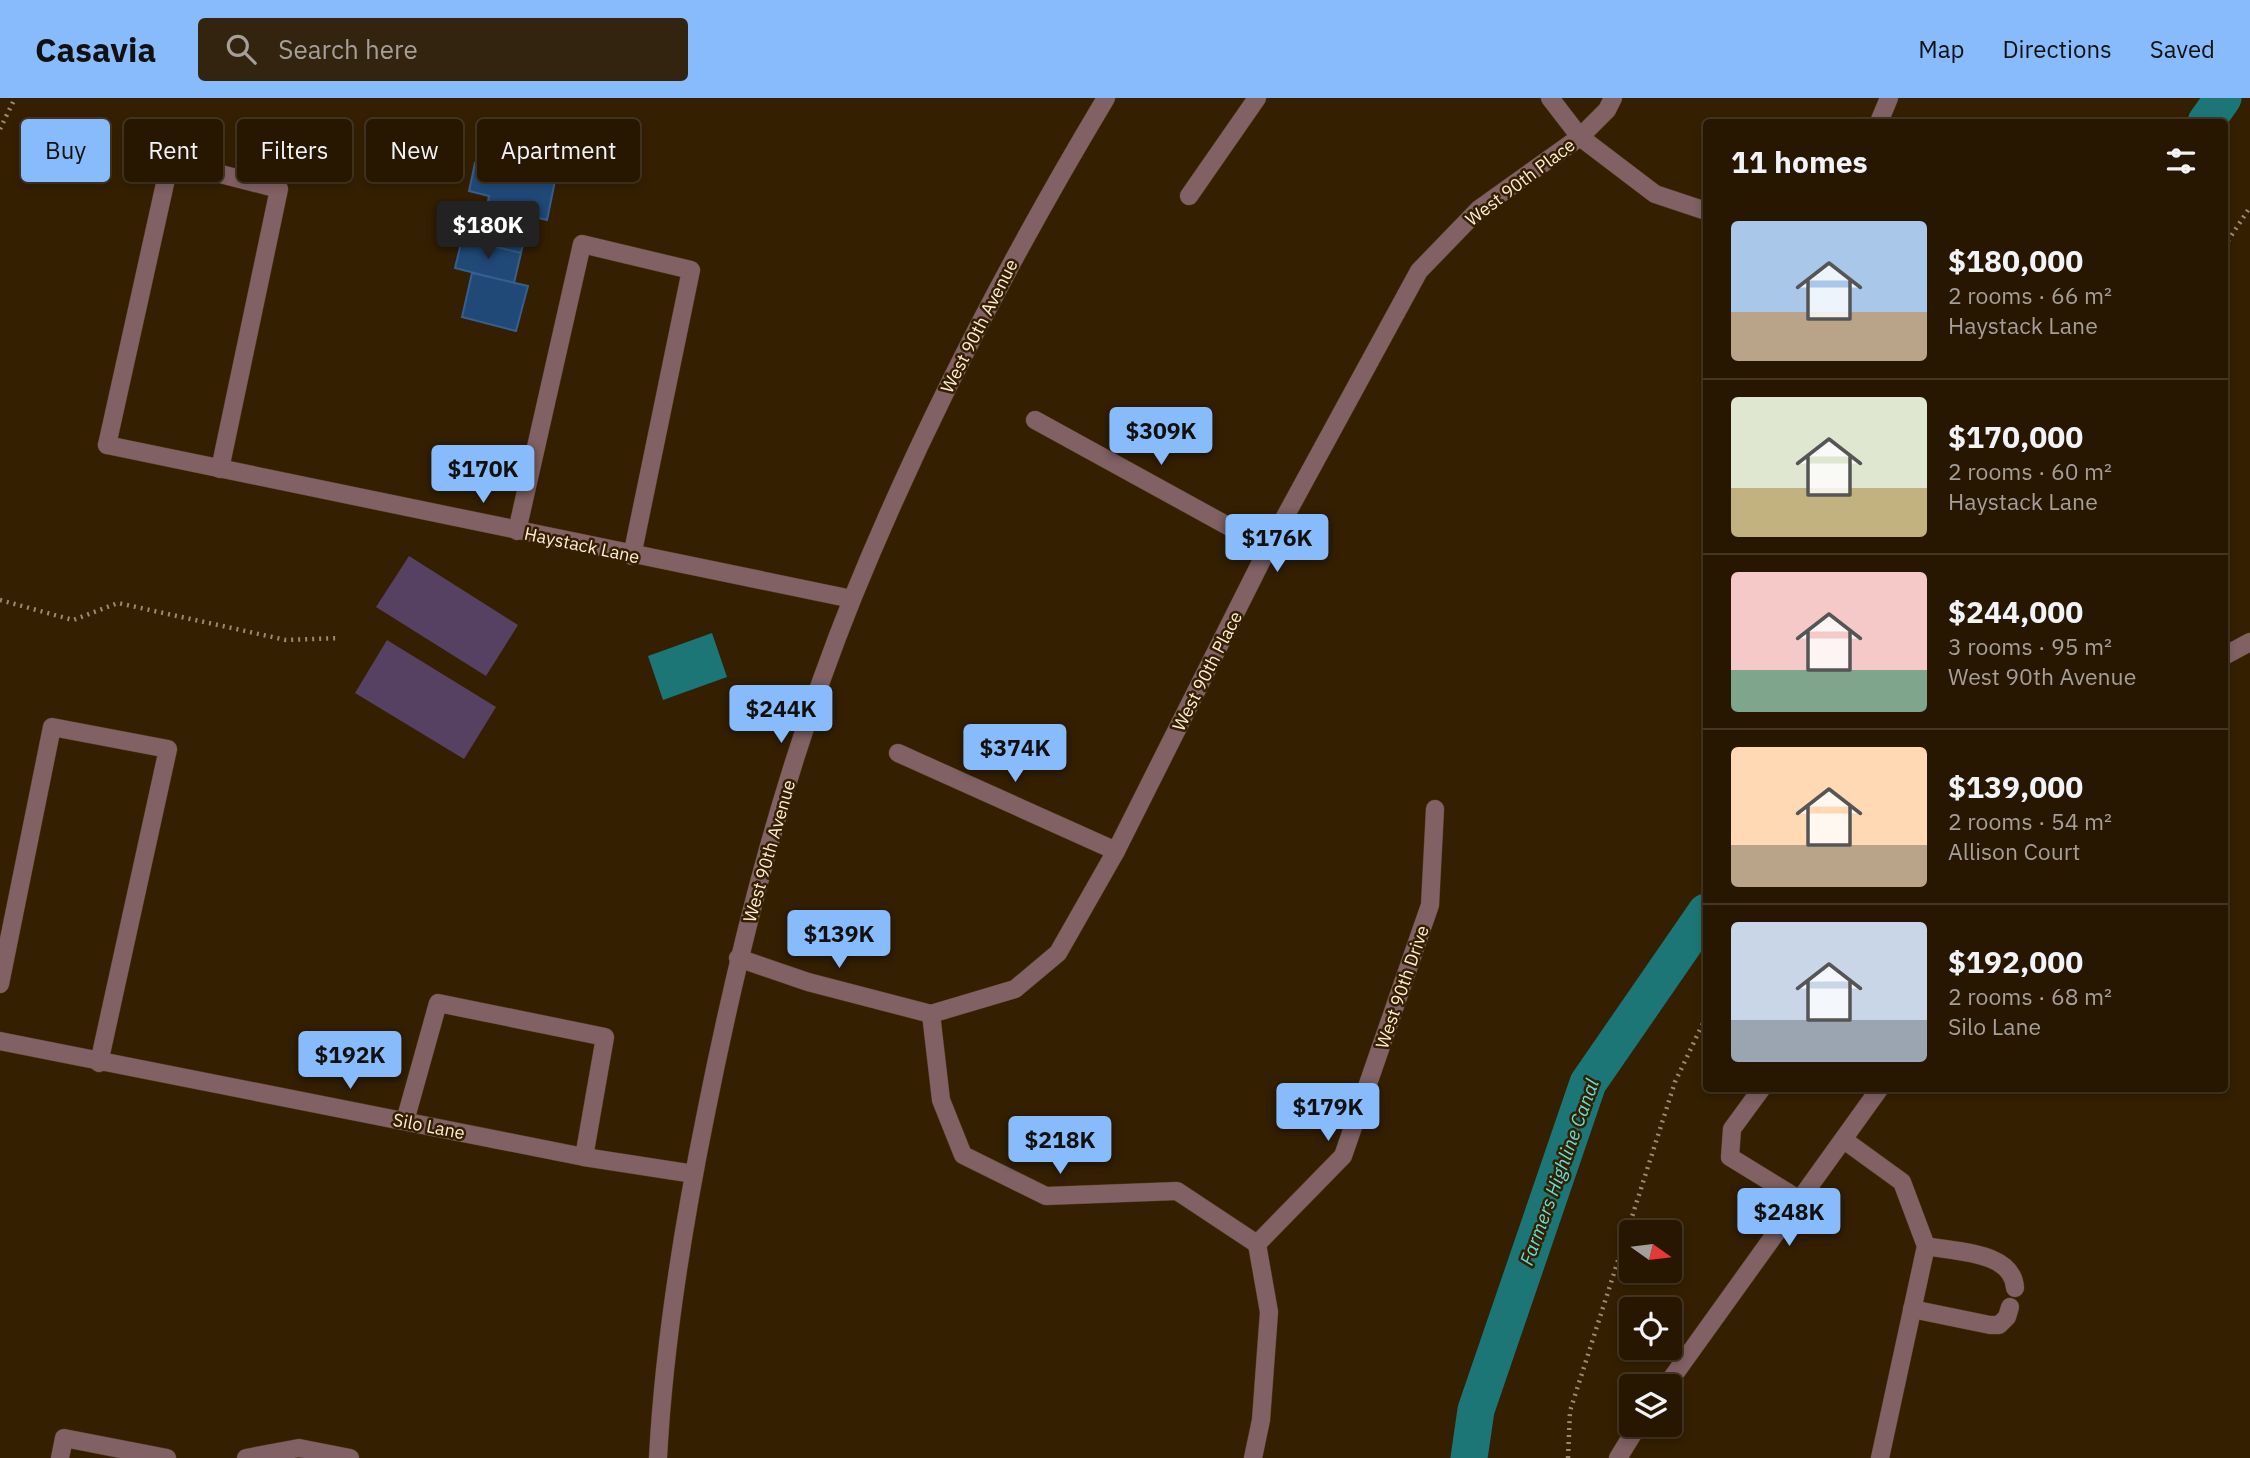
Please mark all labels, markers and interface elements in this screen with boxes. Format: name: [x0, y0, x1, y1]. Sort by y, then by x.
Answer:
search box: [198, 18, 688, 81]
text: Casavia: [35, 28, 156, 71]
icon: search: [222, 30, 260, 68]
text: Search here: [278, 32, 418, 66]
text: Map: [1918, 33, 1964, 65]
text: Directions: [2002, 33, 2112, 65]
text: Saved: [2150, 33, 2215, 65]
chip: Buy: [21, 119, 110, 182]
chip: Rent: [124, 119, 223, 182]
chip: Filters: [237, 119, 352, 182]
chip: New: [366, 119, 463, 182]
chip: Apartment: [477, 119, 640, 182]
street label: West 90th Place: [1461, 133, 1580, 231]
text: 11 homes: [1731, 142, 1868, 181]
icon: filters: [2162, 142, 2200, 180]
pin: $180K: [439, 202, 537, 261]
text: $180K: [452, 209, 524, 239]
text: $180,000: [1948, 241, 2083, 280]
icon: home: [1787, 249, 1871, 333]
street label: West 90th Avenue: [935, 255, 1023, 397]
text: 2 rooms · 66 m²: [1948, 280, 2112, 310]
text: Haystack Lane: [1948, 310, 2098, 340]
pin: $309K: [1112, 408, 1210, 467]
text: $309K: [1125, 415, 1197, 445]
text: $170,000: [1948, 417, 2083, 456]
icon: home: [1787, 425, 1871, 509]
pin: $170K: [434, 446, 532, 505]
text: $170K: [447, 453, 519, 483]
text: 2 rooms · 60 m²: [1948, 456, 2112, 486]
text: Haystack Lane: [1948, 486, 2098, 516]
pin: $176K: [1228, 514, 1326, 574]
street label: Haystack Lane: [522, 522, 642, 568]
text: $176K: [1241, 522, 1313, 552]
text: $244,000: [1948, 592, 2083, 631]
icon: home: [1787, 600, 1871, 684]
street label: West 90th Place: [1167, 607, 1247, 735]
text: 3 rooms · 95 m²: [1948, 631, 2112, 661]
text: West 90th Avenue: [1948, 661, 2136, 691]
pin: $244K: [732, 686, 830, 745]
text: $244K: [745, 693, 817, 723]
pin: $374K: [966, 724, 1064, 784]
text: $374K: [979, 732, 1051, 762]
text: $139,000: [1948, 767, 2083, 806]
icon: home: [1787, 775, 1871, 859]
street label: West 90th Avenue: [738, 777, 800, 925]
text: 2 rooms · 54 m²: [1948, 806, 2112, 836]
text: Allison Court: [1948, 836, 2080, 866]
pin: $139K: [790, 910, 888, 970]
text: $139K: [803, 918, 875, 948]
street label: West 90th Drive: [1370, 922, 1434, 1052]
text: $192,000: [1948, 942, 2083, 981]
icon: home: [1787, 950, 1871, 1034]
text: 2 rooms · 68 m²: [1948, 981, 2112, 1011]
text: Silo Lane: [1948, 1011, 2041, 1041]
pin: $192K: [301, 1032, 399, 1091]
text: $192K: [314, 1039, 386, 1069]
water label: Farmers Highline Canal: [1514, 1076, 1604, 1268]
pin: $179K: [1279, 1084, 1377, 1143]
text: $179K: [1292, 1091, 1364, 1121]
street label: Silo Lane: [391, 1108, 467, 1144]
pin: $218K: [1011, 1116, 1109, 1176]
text: $218K: [1024, 1124, 1096, 1154]
pin: $248K: [1740, 1188, 1838, 1248]
text: $248K: [1753, 1196, 1825, 1226]
north arrow: [1619, 1220, 1682, 1283]
map controls: [1619, 1220, 1682, 1437]
button: locate: [1619, 1297, 1682, 1360]
button: layers: [1619, 1374, 1682, 1437]

